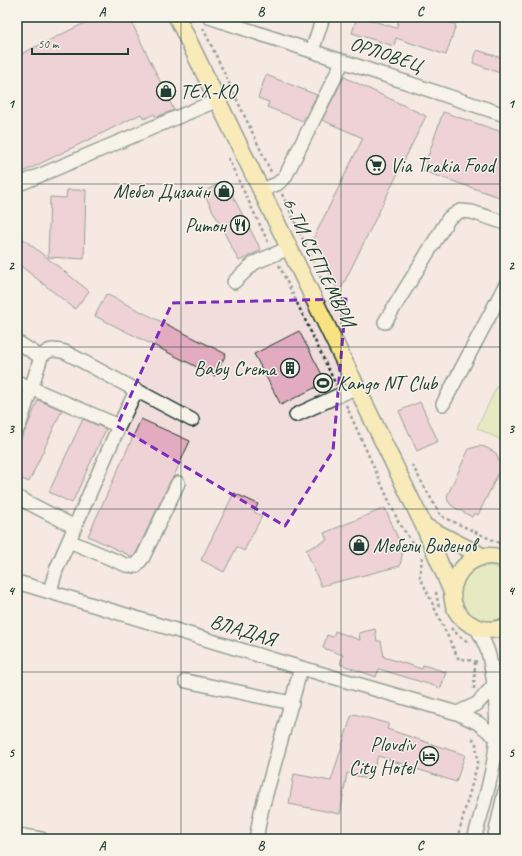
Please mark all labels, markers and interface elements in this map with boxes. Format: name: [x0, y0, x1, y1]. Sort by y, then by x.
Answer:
text: A: [99, 4, 107, 20]
text: B: [258, 4, 266, 20]
text: C: [417, 4, 425, 20]
scale bar: [32, 30, 128, 56]
street label: ОРЛОВЕЦ: [347, 31, 427, 78]
text: 50 m: [38, 36, 60, 52]
place label: ТЕХ-КО: [180, 79, 239, 104]
shop icon: ТЕХ-КО: [155, 80, 177, 102]
text: 1: [8, 96, 16, 112]
text: 1: [508, 96, 516, 112]
place label: Via Trakia Food: [390, 153, 497, 178]
supermarket icon: Via Trakia Food: [365, 154, 387, 176]
place label: Мебел Дизайн: [113, 179, 212, 204]
shop icon: Мебел Дизайн: [213, 180, 235, 202]
street label: 6-ТИ СЕПТЕМВРИ: [277, 193, 363, 334]
place label: Ритон: [185, 213, 228, 238]
restaurant icon: Ритон: [229, 214, 251, 236]
text: 2: [8, 258, 15, 274]
text: 2: [508, 258, 515, 274]
place label: Baby Crema: [194, 356, 278, 381]
building icon: Baby Crema: [279, 357, 301, 379]
place label: Kango NT Club: [337, 371, 439, 396]
sports icon: Kango NT Club: [312, 372, 334, 394]
text: 3: [8, 421, 15, 437]
text: 3: [508, 421, 515, 437]
place label: Мебели Виденов: [373, 533, 479, 558]
shop icon: Мебели Виденов: [348, 534, 370, 556]
text: 4: [8, 583, 16, 599]
text: 4: [508, 583, 516, 599]
street label: ВЛАДАЯ: [207, 608, 282, 653]
place label: Plovdiv City Hotel: [349, 732, 419, 780]
text: 5: [8, 745, 15, 761]
hotel icon: Plovdiv City Hotel: [418, 745, 440, 767]
text: 5: [508, 745, 515, 761]
text: A: [99, 838, 107, 854]
text: B: [258, 838, 266, 854]
text: C: [417, 838, 425, 854]

